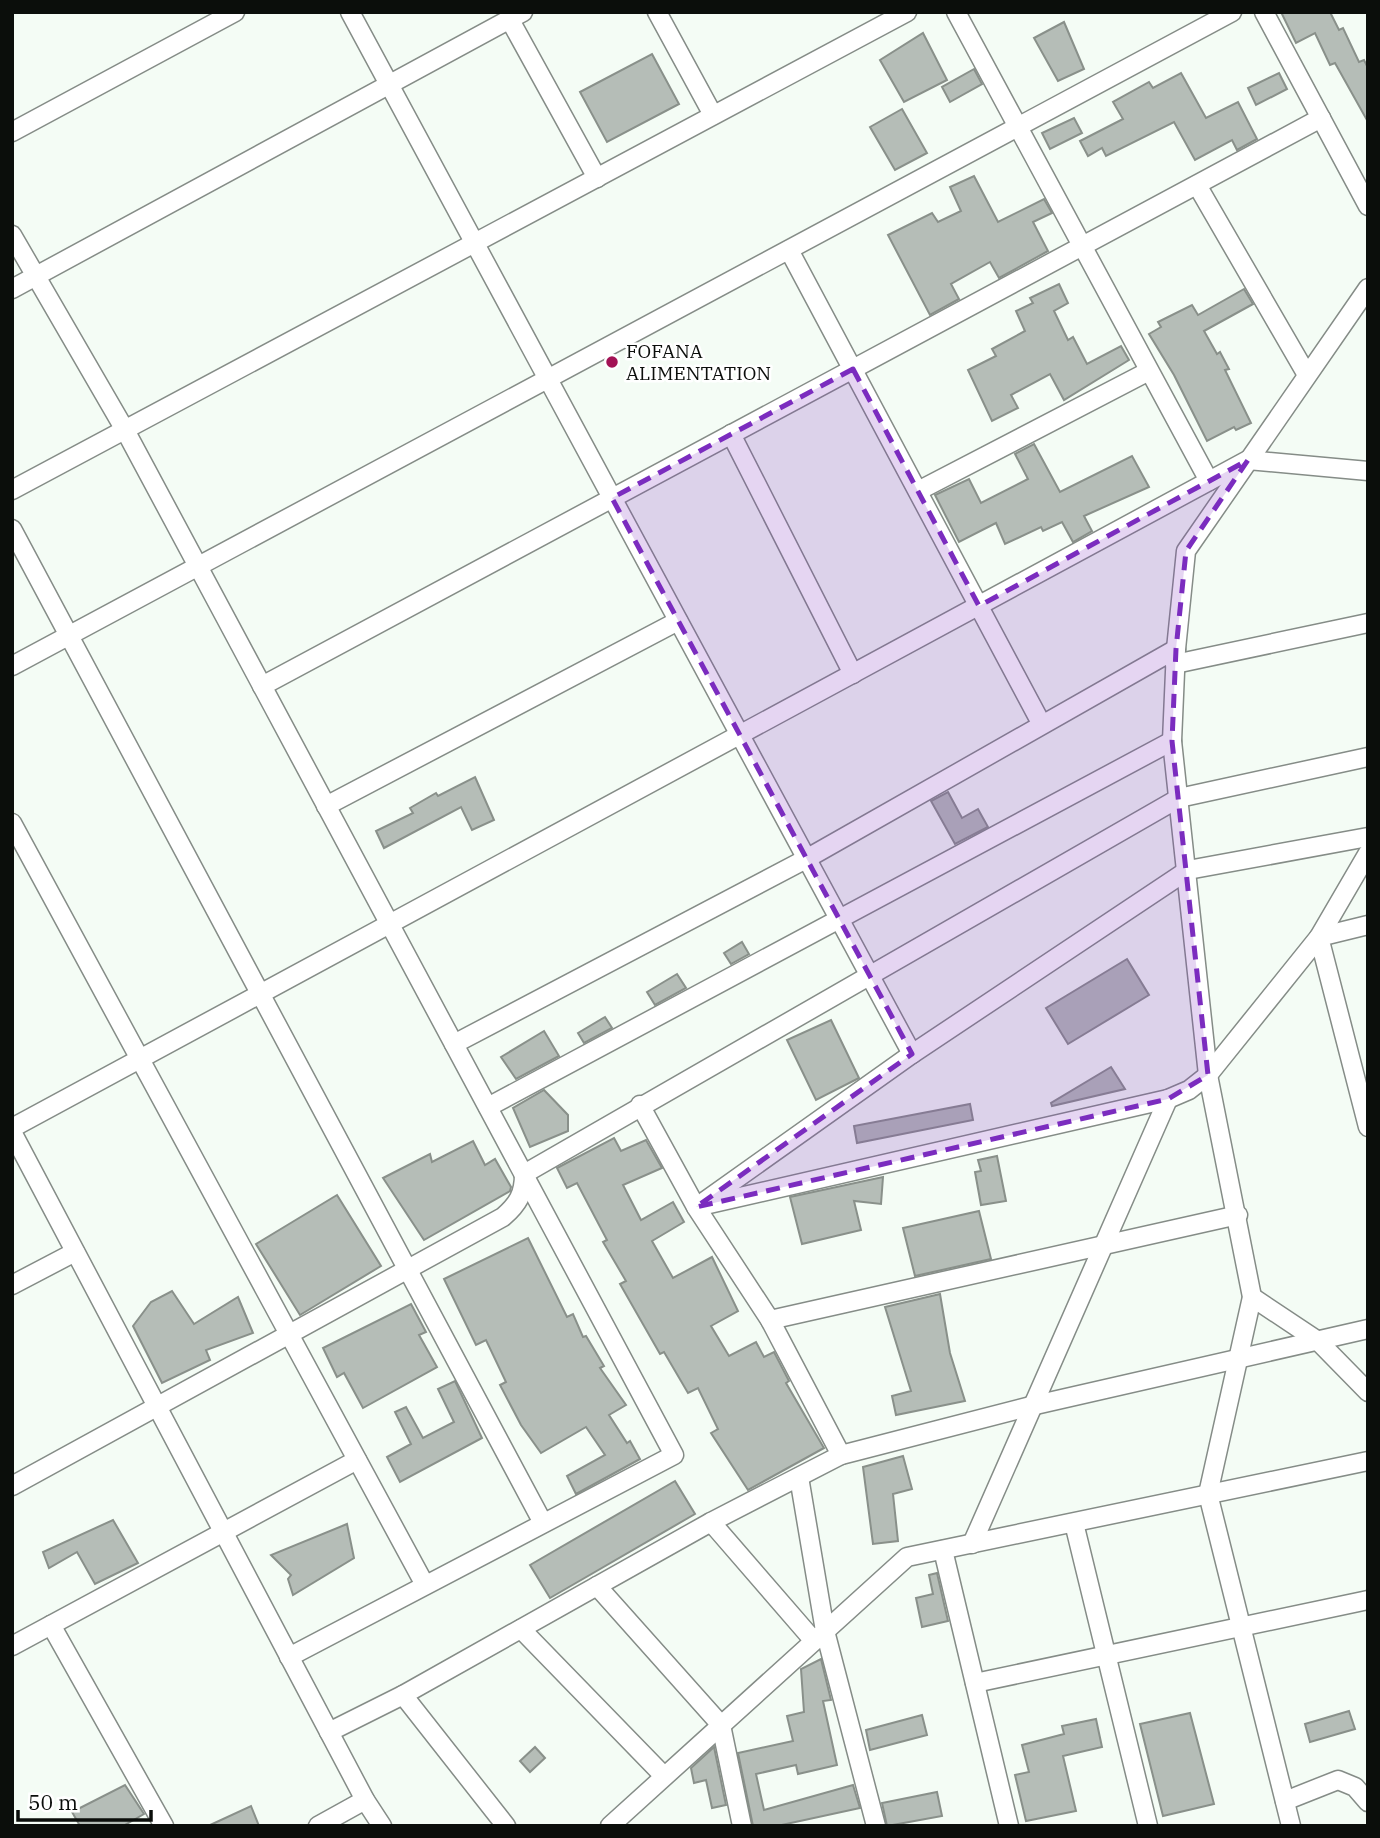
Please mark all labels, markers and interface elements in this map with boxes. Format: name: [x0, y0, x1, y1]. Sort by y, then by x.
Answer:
place label: FOFANA ALIMENTATION: [626, 339, 771, 385]
marker: FOFANA ALIMENTATION: [604, 354, 620, 370]
scale bar: [18, 1778, 150, 1822]
text: 50 m: [28, 1788, 78, 1816]

